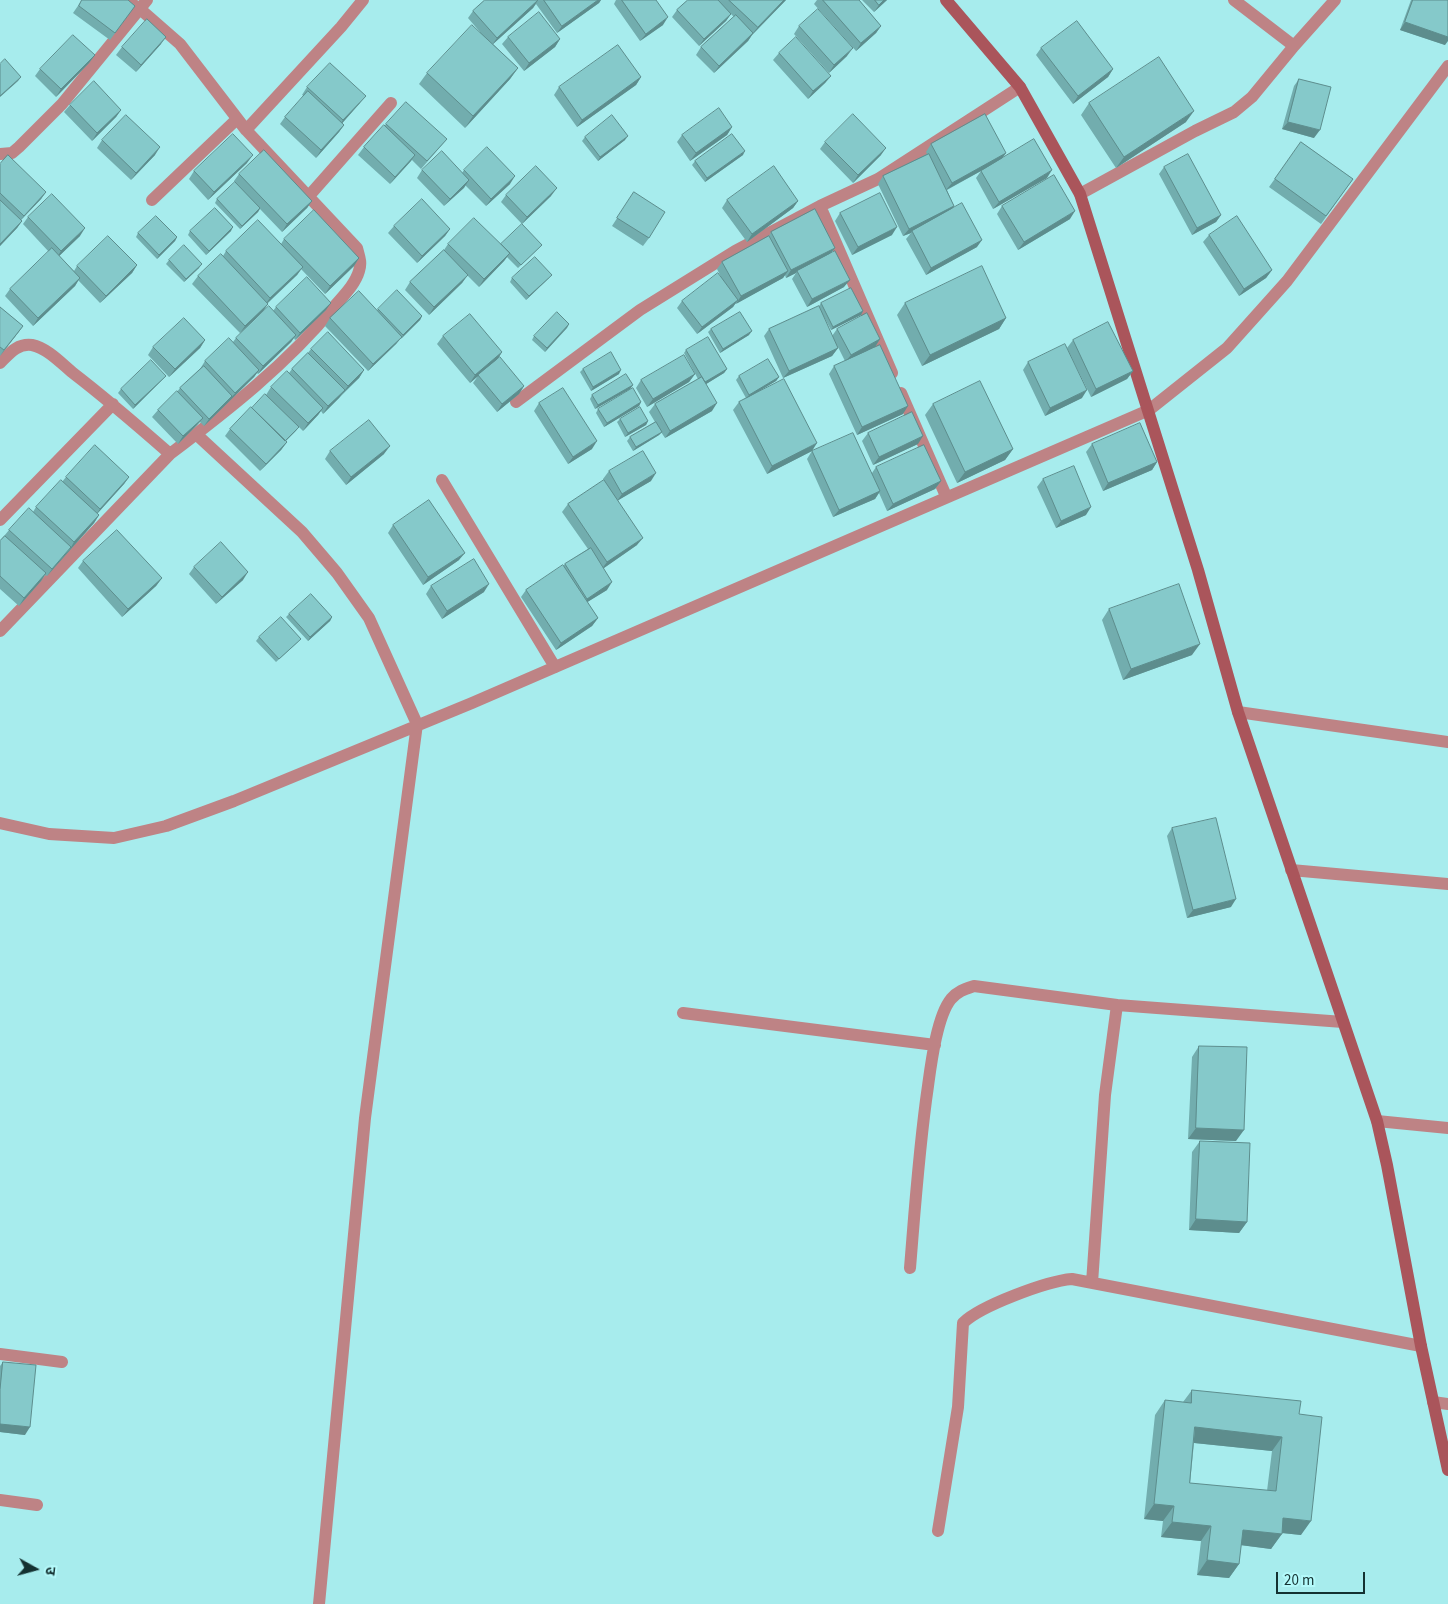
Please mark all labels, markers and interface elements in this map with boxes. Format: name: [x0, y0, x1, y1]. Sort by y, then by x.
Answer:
north arrow: [10, 1544, 60, 1594]
scale bar: [1278, 1562, 1367, 1594]
text: उ: [39, 1566, 60, 1576]
text: 20 m: [1284, 1570, 1314, 1591]

